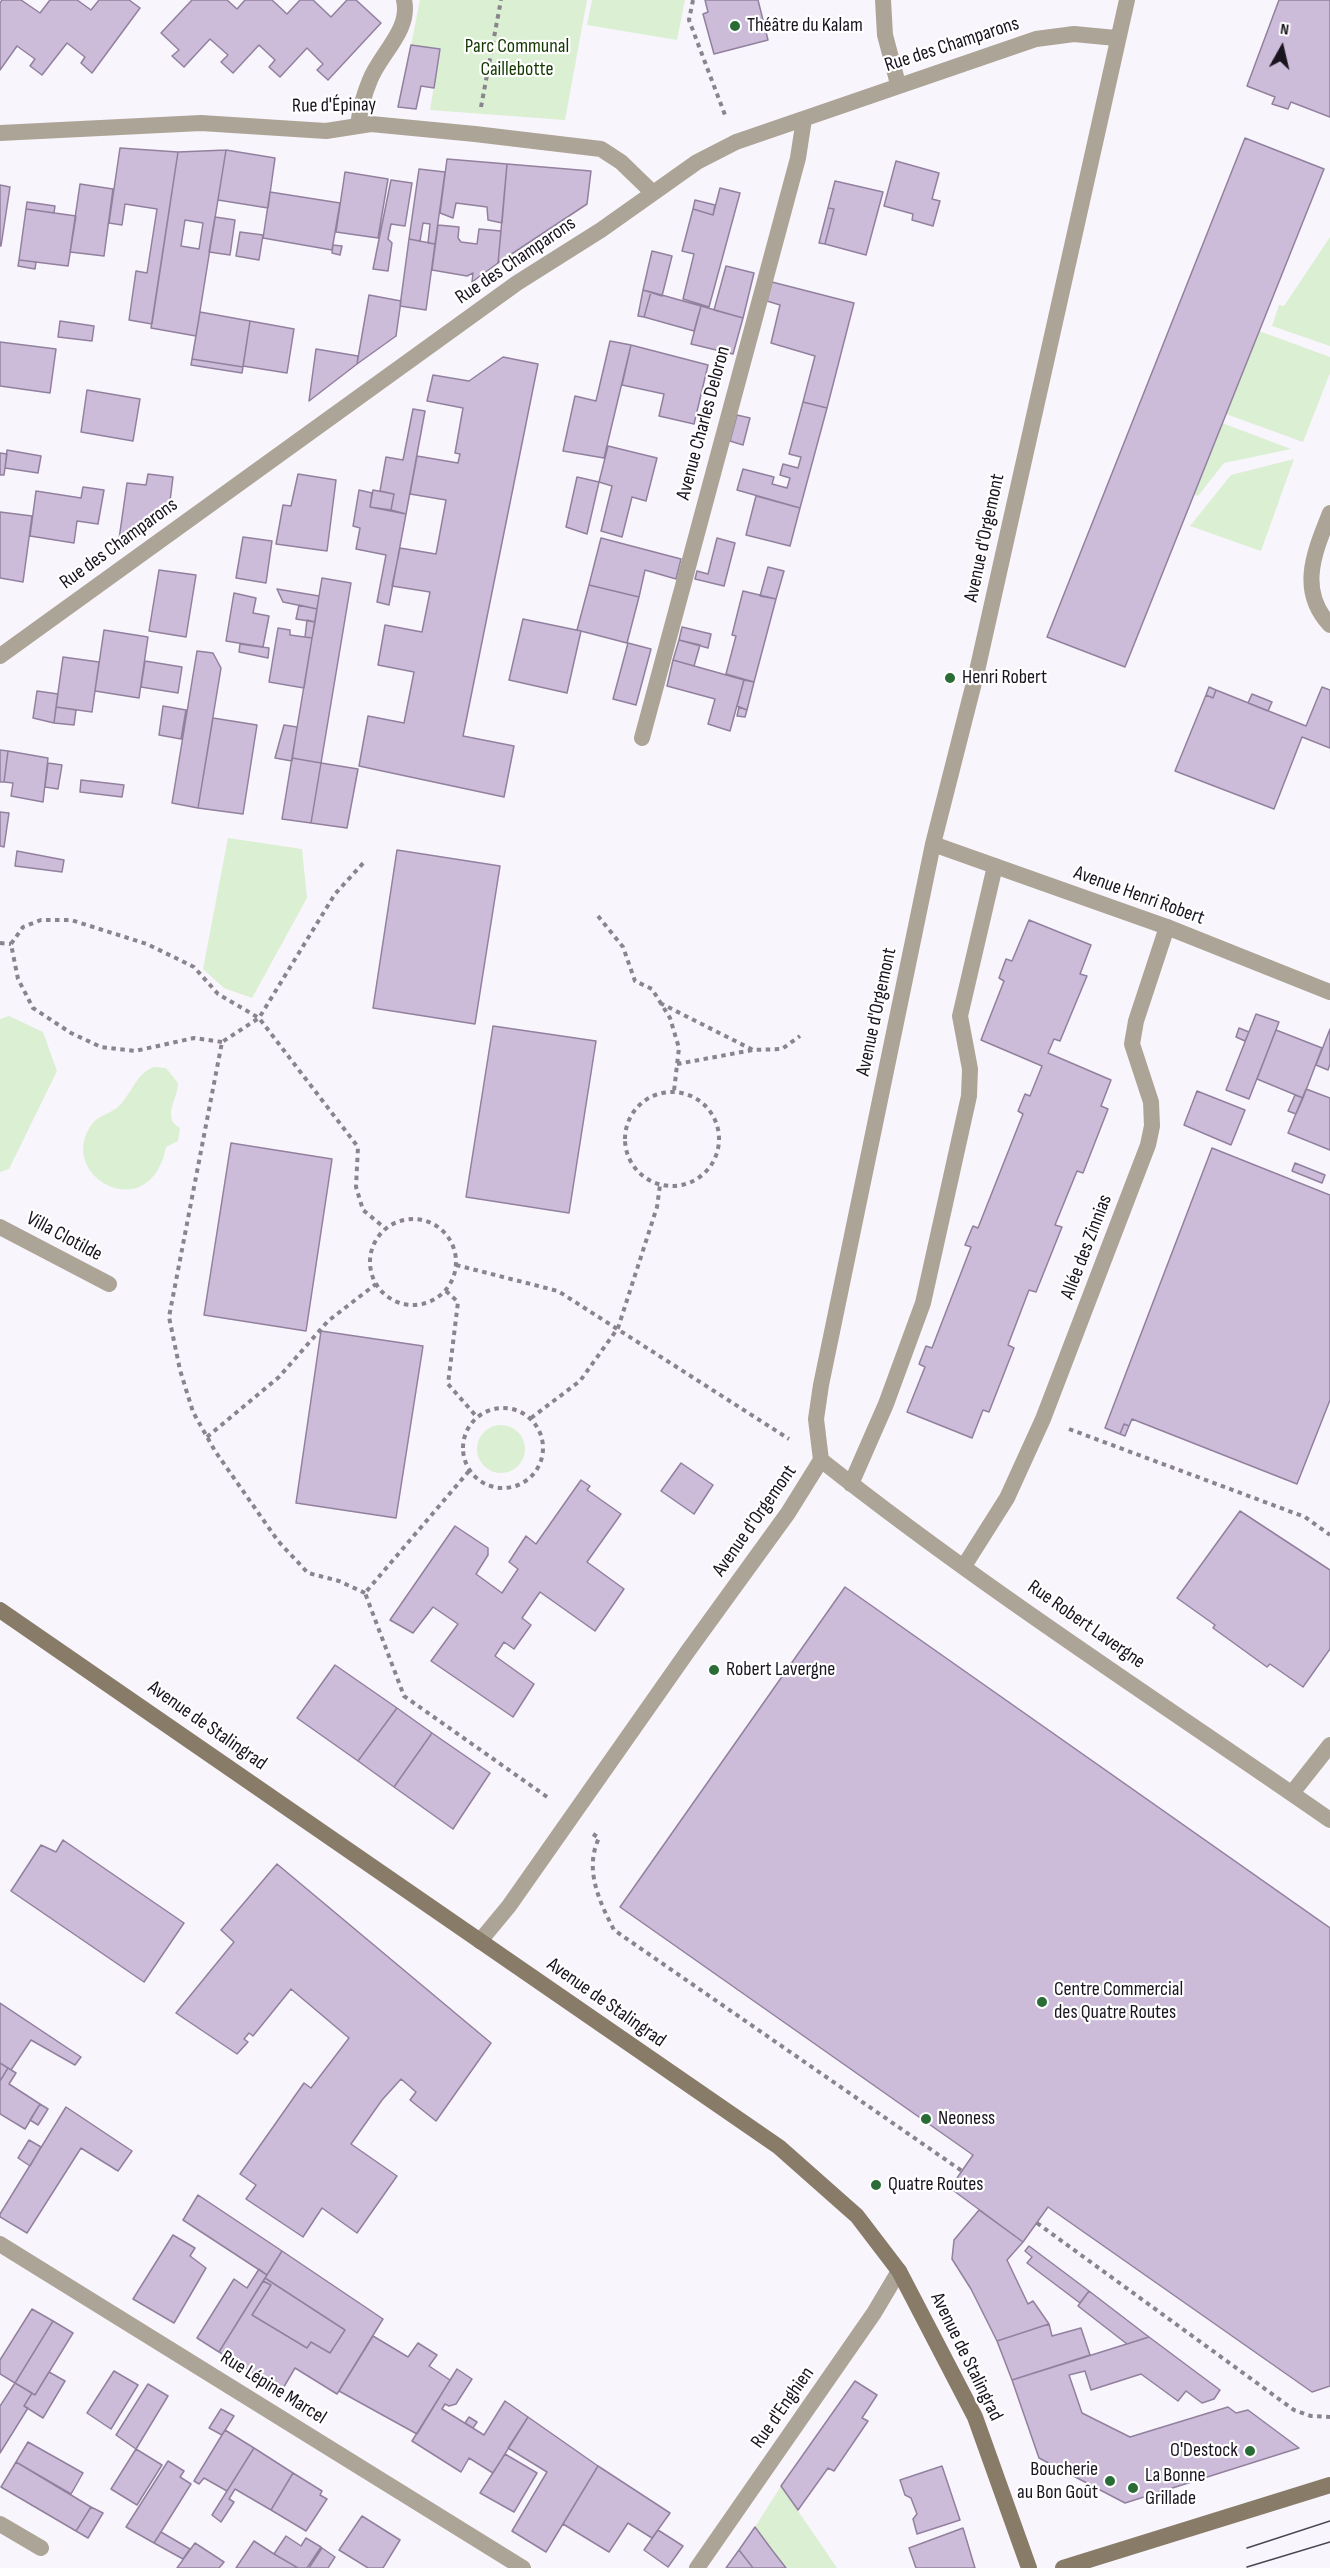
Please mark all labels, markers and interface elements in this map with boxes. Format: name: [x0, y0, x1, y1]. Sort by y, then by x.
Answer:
street label: Rue des Champarons: [882, 12, 1022, 78]
place label: Théâtre du Kalam: [747, 14, 863, 38]
north arrow: [1252, 18, 1312, 78]
marker: Théâtre du Kalam: [728, 19, 742, 33]
text: N: [1279, 20, 1290, 40]
park label: Parc Communal Caillebotte: [465, 35, 569, 82]
street label: Rue d'Épinay: [292, 93, 376, 119]
street label: Rue des Champarons: [451, 212, 581, 310]
street label: Avenue Charles Deloron: [672, 344, 736, 502]
street label: Avenue d'Orgemont: [960, 472, 1010, 604]
street label: Rue des Champarons: [55, 493, 183, 595]
place label: Henri Robert: [962, 666, 1047, 690]
marker: Henri Robert: [943, 671, 957, 685]
street label: Avenue Henri Robert: [1070, 861, 1208, 931]
street label: Avenue d'Orgemont: [852, 946, 902, 1078]
street label: Allée des Zinnias: [1056, 1191, 1118, 1303]
street label: Villa Clotilde: [22, 1207, 106, 1267]
street label: Avenue d'Orgemont: [708, 1461, 802, 1581]
street label: Rue Robert Lavergne: [1023, 1576, 1149, 1674]
place label: Robert Lavergne: [726, 1658, 835, 1682]
marker: Robert Lavergne: [707, 1663, 721, 1677]
street label: Avenue de Stalingrad: [143, 1676, 271, 1776]
street label: Avenue de Stalingrad: [542, 1953, 670, 2053]
place label: Centre Commercial des Quatre Routes: [1054, 1978, 1183, 2025]
marker: Centre Commercial des Quatre Routes: [1035, 1995, 1049, 2009]
place label: Neoness: [938, 2107, 995, 2131]
marker: Neoness: [919, 2112, 933, 2126]
place label: Quatre Routes: [888, 2173, 983, 2197]
marker: Quatre Routes: [869, 2178, 883, 2192]
street label: Avenue de Stalingrad: [925, 2289, 1007, 2425]
street label: Rue Lépine Marcel: [216, 2346, 330, 2430]
street label: Rue d'Enghien: [746, 2363, 820, 2453]
place label: O'Destock: [1170, 2439, 1238, 2463]
marker: O'Destock: [1243, 2444, 1257, 2458]
place label: Boucherie au Bon Goût: [1017, 2458, 1098, 2505]
place label: La Bonne Grillade: [1145, 2464, 1206, 2511]
marker: Boucherie au Bon Goût: [1103, 2474, 1117, 2488]
marker: La Bonne Grillade: [1126, 2481, 1140, 2495]

